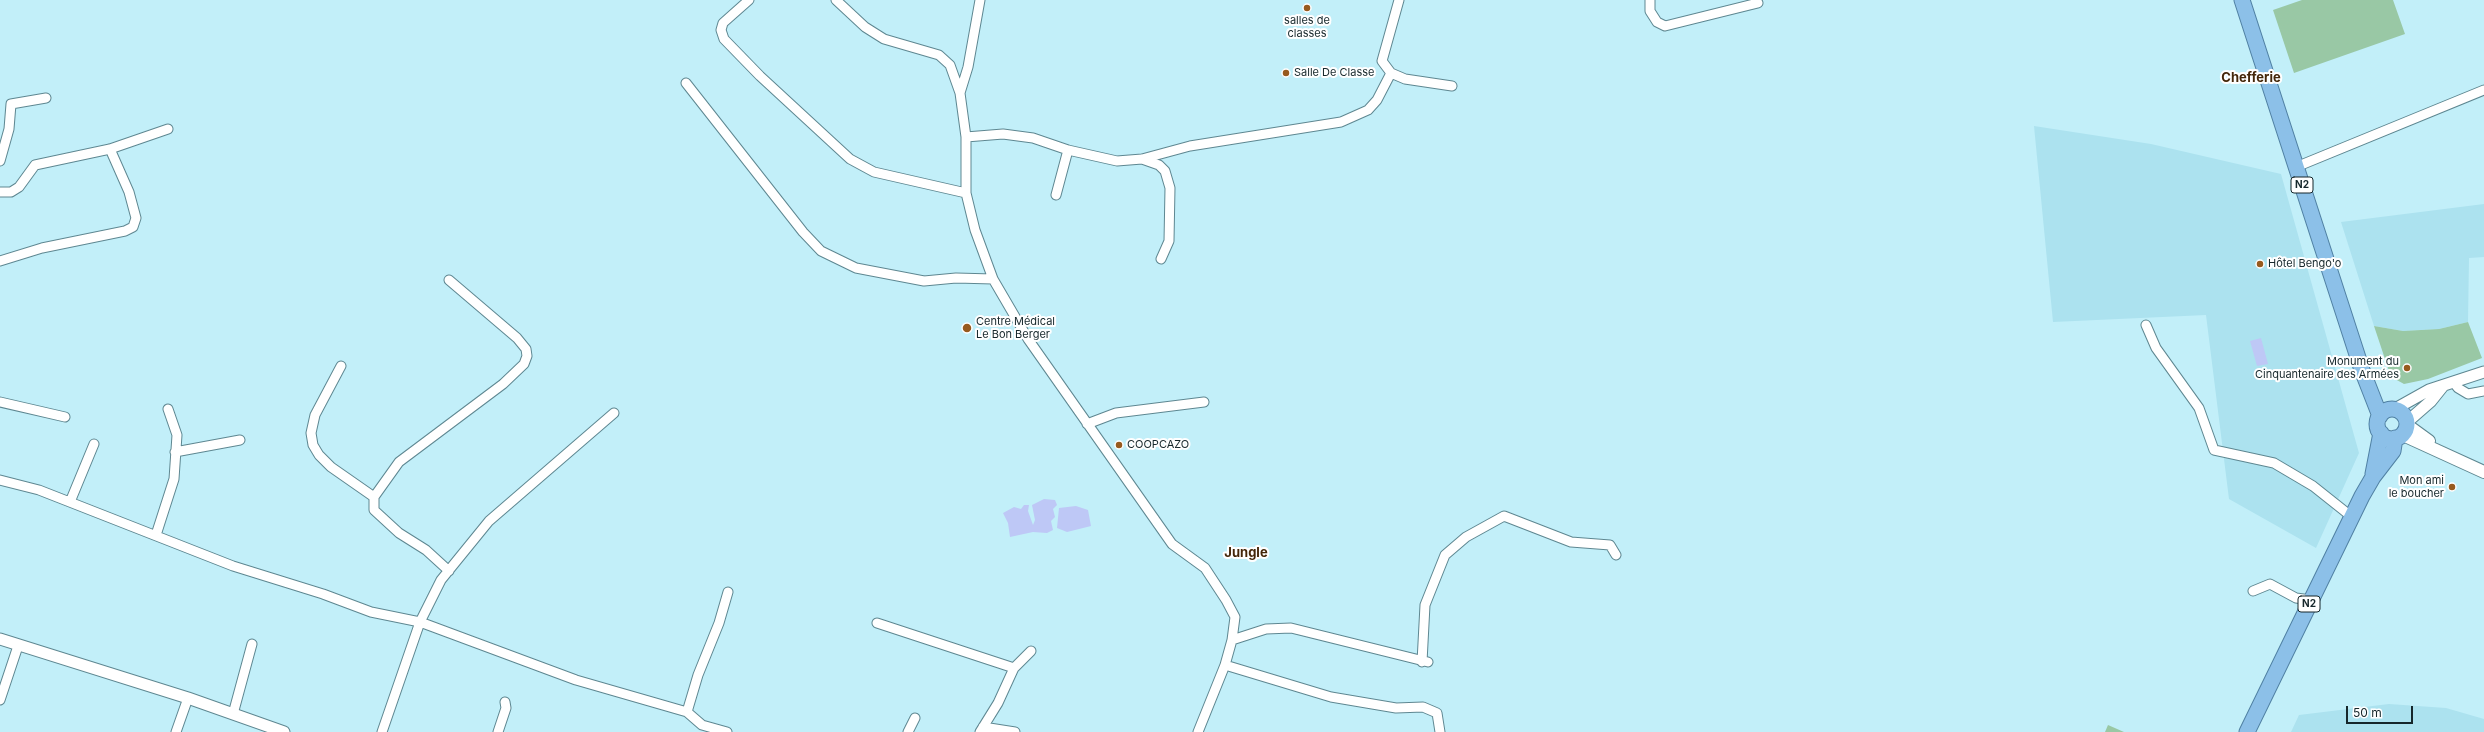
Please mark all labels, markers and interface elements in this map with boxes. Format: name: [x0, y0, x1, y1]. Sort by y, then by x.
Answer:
marker: salles de classes: [1302, 3, 1312, 13]
place label: salles de classes: [1284, 14, 1330, 40]
place label: Salle De Classe: [1294, 66, 1374, 80]
marker: Salle De Classe: [1281, 68, 1291, 78]
district label: Chefferie: [2221, 70, 2281, 86]
road number: N2: [2291, 177, 2313, 193]
place label: Hôtel Bengo'o: [2268, 257, 2341, 271]
marker: Hôtel Bengo'o: [2255, 259, 2265, 269]
place label: Centre Médical Le Bon Berger: [976, 315, 1055, 341]
marker: Centre Médical Le Bon Berger: [961, 322, 973, 334]
place label: Monument du Cinquantenaire des Armées: [2255, 355, 2399, 381]
marker: Monument du Cinquantenaire des Armées: [2402, 363, 2412, 373]
place label: COOPCAZO: [1127, 438, 1189, 452]
marker: COOPCAZO: [1114, 440, 1124, 450]
place label: Mon ami le boucher: [2389, 474, 2444, 500]
marker: Mon ami le boucher: [2447, 482, 2457, 492]
district label: Jungle: [1224, 545, 1268, 561]
road number: N2: [2298, 596, 2320, 612]
scale bar: [2348, 698, 2415, 724]
text: 50 m: [2353, 705, 2382, 720]

